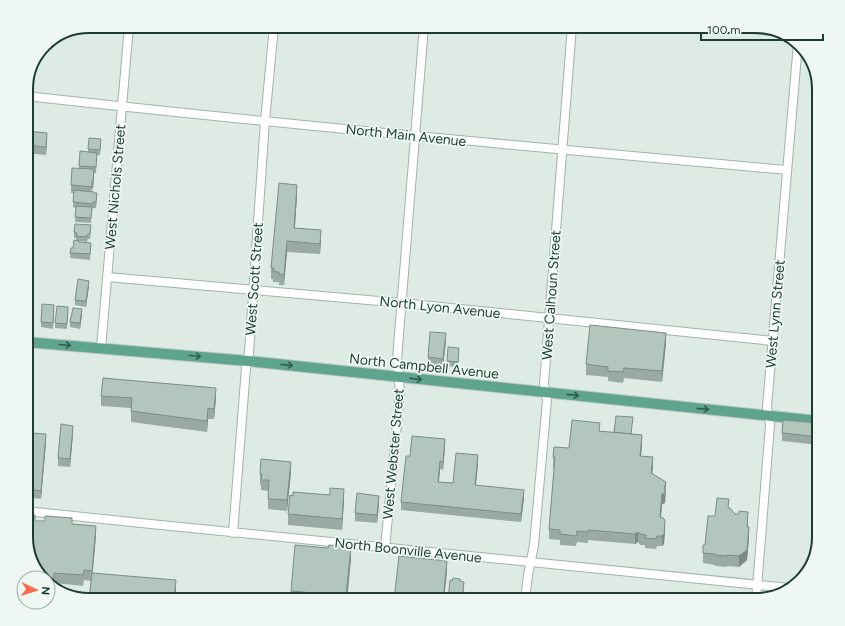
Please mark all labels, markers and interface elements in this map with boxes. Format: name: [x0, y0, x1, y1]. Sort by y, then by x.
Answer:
scale bar: [701, 16, 823, 42]
text: 100 m: [707, 23, 741, 37]
street label: North Main Avenue: [345, 121, 467, 150]
street label: West Nichols Street: [102, 124, 129, 250]
street label: West Scott Street: [242, 222, 267, 336]
street label: West Calhoun Street: [538, 229, 565, 361]
street label: West Lynn Street: [762, 259, 789, 369]
street label: North Lyon Avenue: [379, 293, 502, 322]
one-way arrow: [58, 342, 71, 349]
street label: North Campbell Avenue: [348, 350, 500, 383]
one-way arrow: [188, 353, 201, 360]
one-way arrow: [280, 361, 293, 369]
one-way arrow: [409, 375, 422, 382]
street label: West Webster Street: [379, 388, 408, 520]
one-way arrow: [566, 392, 579, 399]
one-way arrow: [696, 405, 709, 413]
street label: North Boonville Avenue: [334, 534, 483, 567]
north arrow: [16, 570, 56, 610]
text: N: [39, 586, 52, 595]

